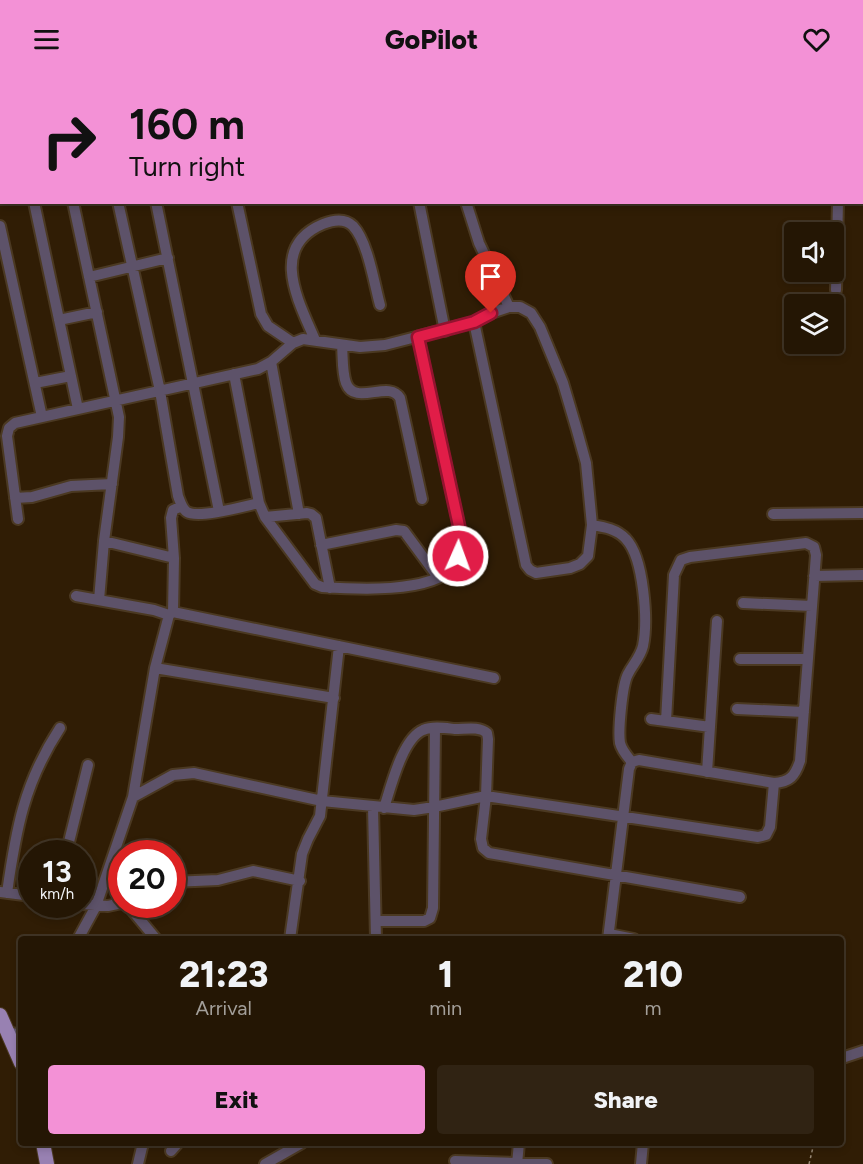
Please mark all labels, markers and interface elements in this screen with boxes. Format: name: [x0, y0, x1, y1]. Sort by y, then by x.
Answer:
icon: menu: [30, 23, 63, 56]
text: GoPilot: [385, 23, 478, 56]
icon: heart: [800, 23, 833, 56]
text: 160 m: [129, 99, 245, 150]
icon: right: [30, 102, 108, 180]
text: Turn right: [129, 150, 245, 183]
map controls: [784, 222, 844, 354]
button: sound: [784, 222, 844, 282]
pin: [465, 251, 516, 313]
icon: arrive: [474, 260, 507, 293]
button: layers: [784, 294, 844, 354]
position arrow: [426, 524, 490, 588]
speed limit sign: 20: [108, 840, 186, 918]
text: 13: [42, 853, 72, 890]
text: km/h: [40, 885, 74, 903]
text: 21:23: [179, 953, 268, 996]
text: 1: [438, 953, 453, 996]
text: 210: [623, 953, 683, 996]
text: Arrival: [195, 996, 252, 1020]
text: min: [429, 996, 462, 1020]
text: m: [645, 996, 662, 1020]
button: Exit: [48, 1065, 425, 1134]
button: Share: [437, 1065, 814, 1134]

